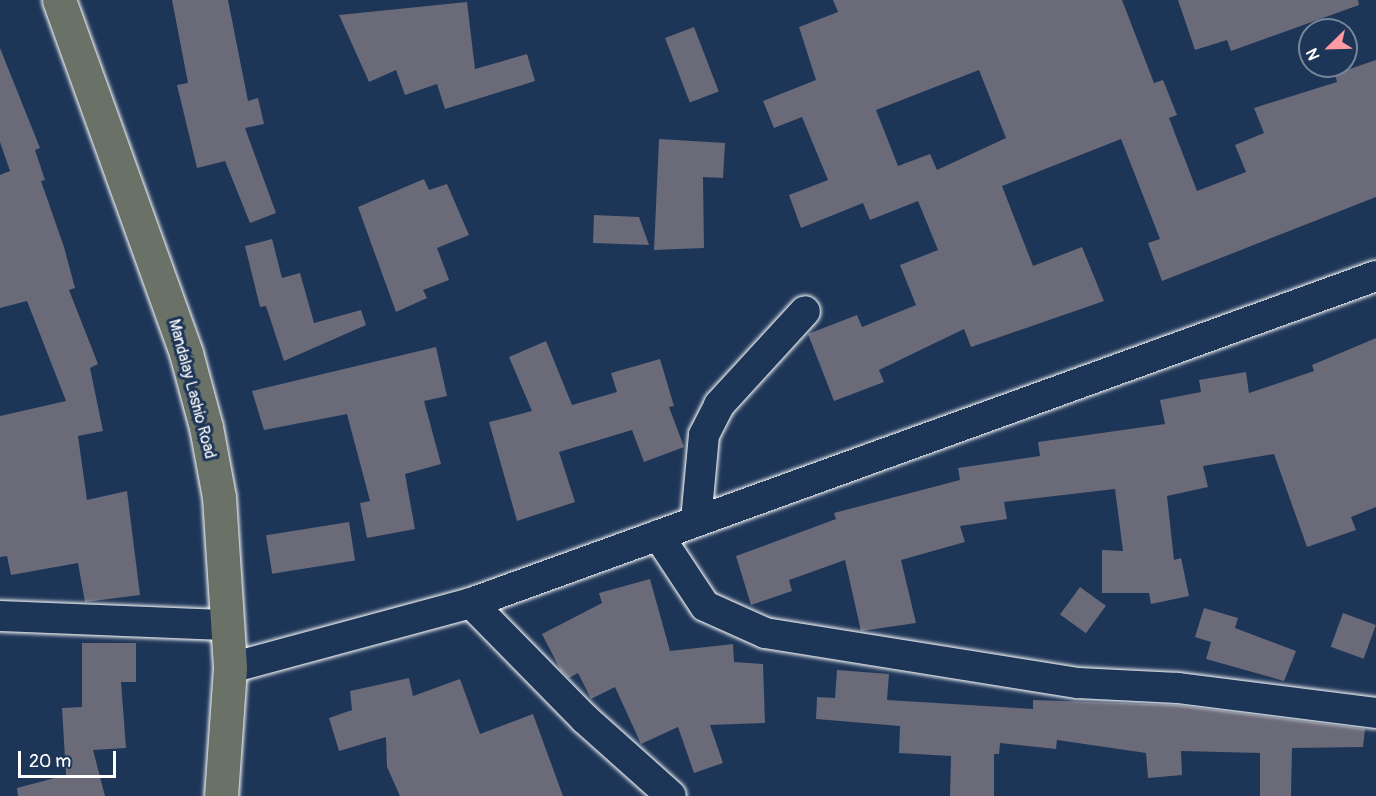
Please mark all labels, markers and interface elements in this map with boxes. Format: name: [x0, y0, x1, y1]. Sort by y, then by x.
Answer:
north arrow: [1298, 18, 1358, 78]
text: N: [1302, 45, 1325, 63]
street label: Mandalay Lashio Road: [164, 317, 220, 461]
scale bar: [21, 739, 118, 777]
text: 20 m: [29, 750, 71, 773]

